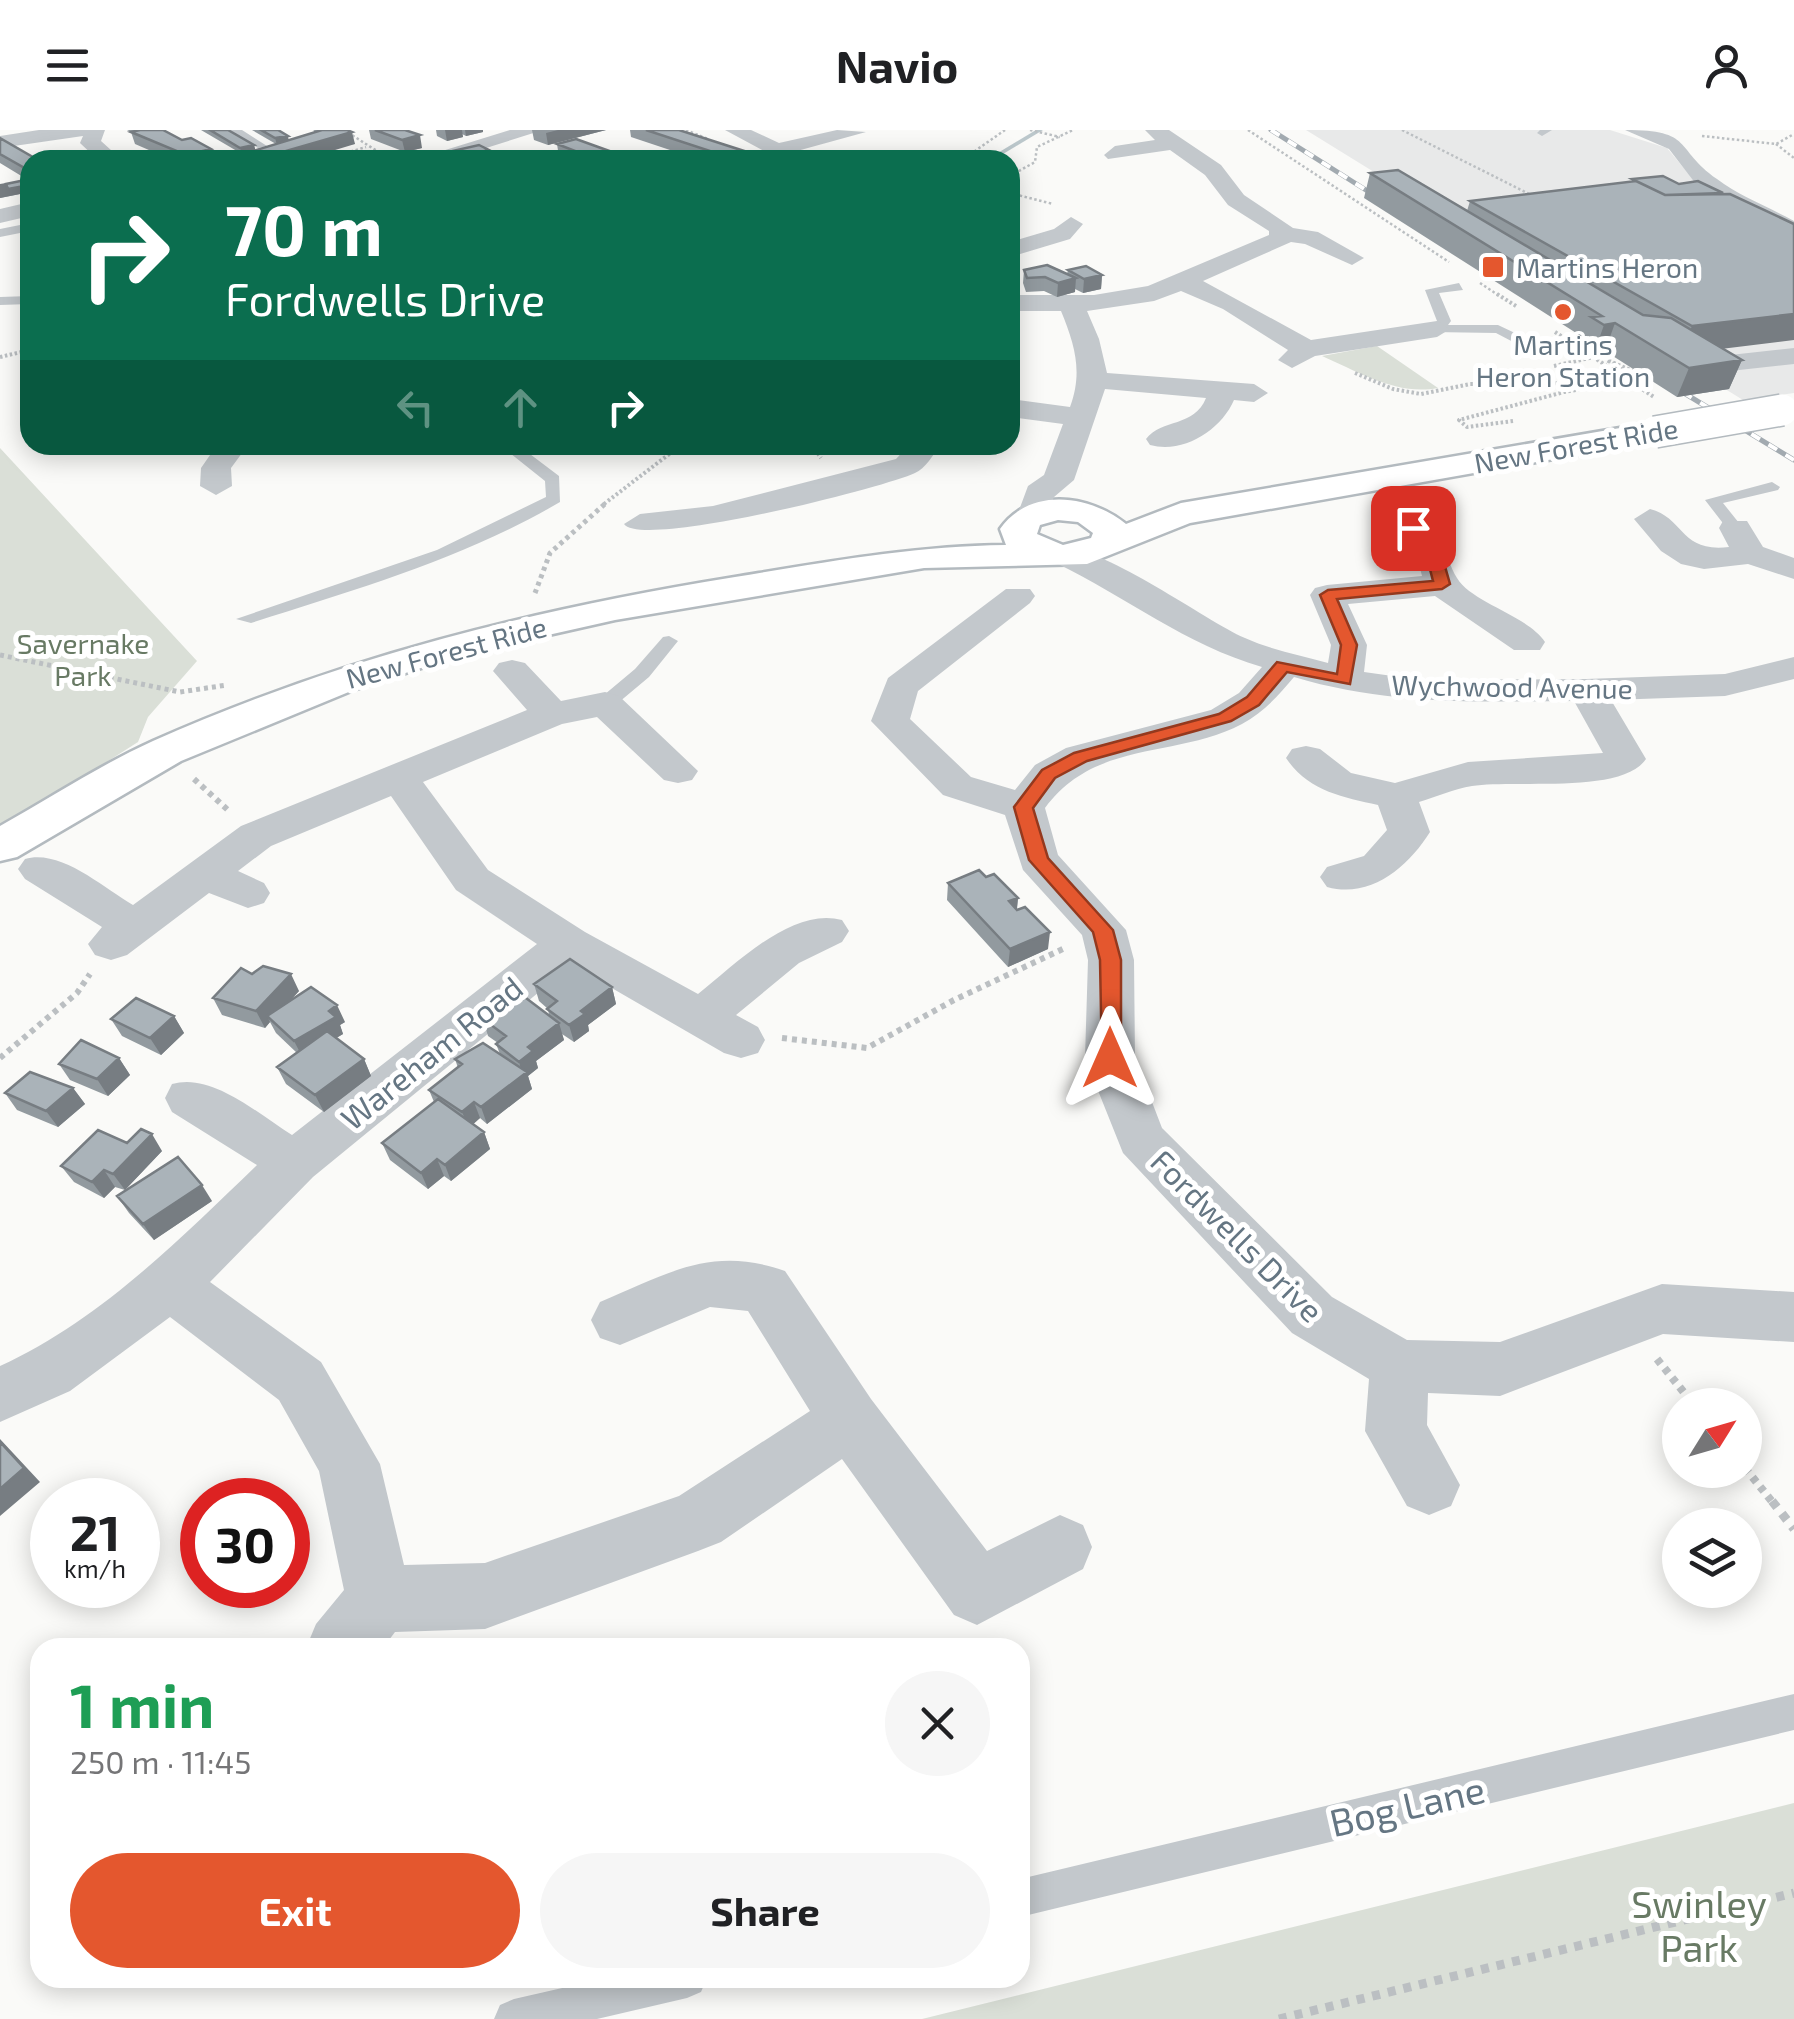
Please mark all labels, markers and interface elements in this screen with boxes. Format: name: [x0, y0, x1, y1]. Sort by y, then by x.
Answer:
icon: menu: [40, 38, 95, 93]
text: Navio: [836, 38, 958, 92]
icon: person: [1699, 38, 1754, 93]
text: 70 m: [225, 186, 383, 270]
icon: right: [60, 190, 190, 320]
place label: Martins Heron: [1516, 250, 1698, 284]
marker: Martins Heron: [1480, 254, 1506, 280]
text: Fordwells Drive: [225, 271, 545, 325]
marker: Martins Heron Station: [1552, 301, 1574, 323]
place label: Martins Heron Station: [1476, 327, 1650, 393]
icon: left: [388, 380, 443, 435]
icon: ahead: [493, 380, 548, 435]
icon: right: [598, 380, 653, 435]
street label: New Forest Ride: [1471, 410, 1681, 480]
pin: [1371, 486, 1456, 571]
icon: arrive: [1386, 501, 1441, 556]
street label: New Forest Ride: [342, 609, 550, 695]
park label: Savernake Park: [17, 626, 149, 692]
street label: Wychwood Avenue: [1391, 667, 1633, 705]
street label: Wareham Road: [333, 967, 529, 1137]
position arrow: [1058, 1006, 1162, 1110]
street label: Fordwells Drive: [1144, 1141, 1332, 1329]
north arrow: [1662, 1388, 1762, 1488]
map controls: [1662, 1388, 1762, 1608]
speed limit sign: 30: [180, 1478, 310, 1608]
text: 21: [70, 1501, 120, 1561]
button: layers: [1662, 1508, 1762, 1608]
text: km/h: [64, 1553, 126, 1583]
text: 1 min: [70, 1668, 214, 1740]
button: close: [885, 1671, 990, 1776]
text: 250 m · 11:45: [70, 1742, 251, 1780]
street label: Bog Lane: [1325, 1765, 1489, 1845]
button: Exit: [70, 1853, 520, 1968]
button: Share: [540, 1853, 990, 1968]
park label: Swinley Park: [1631, 1880, 1767, 1970]

